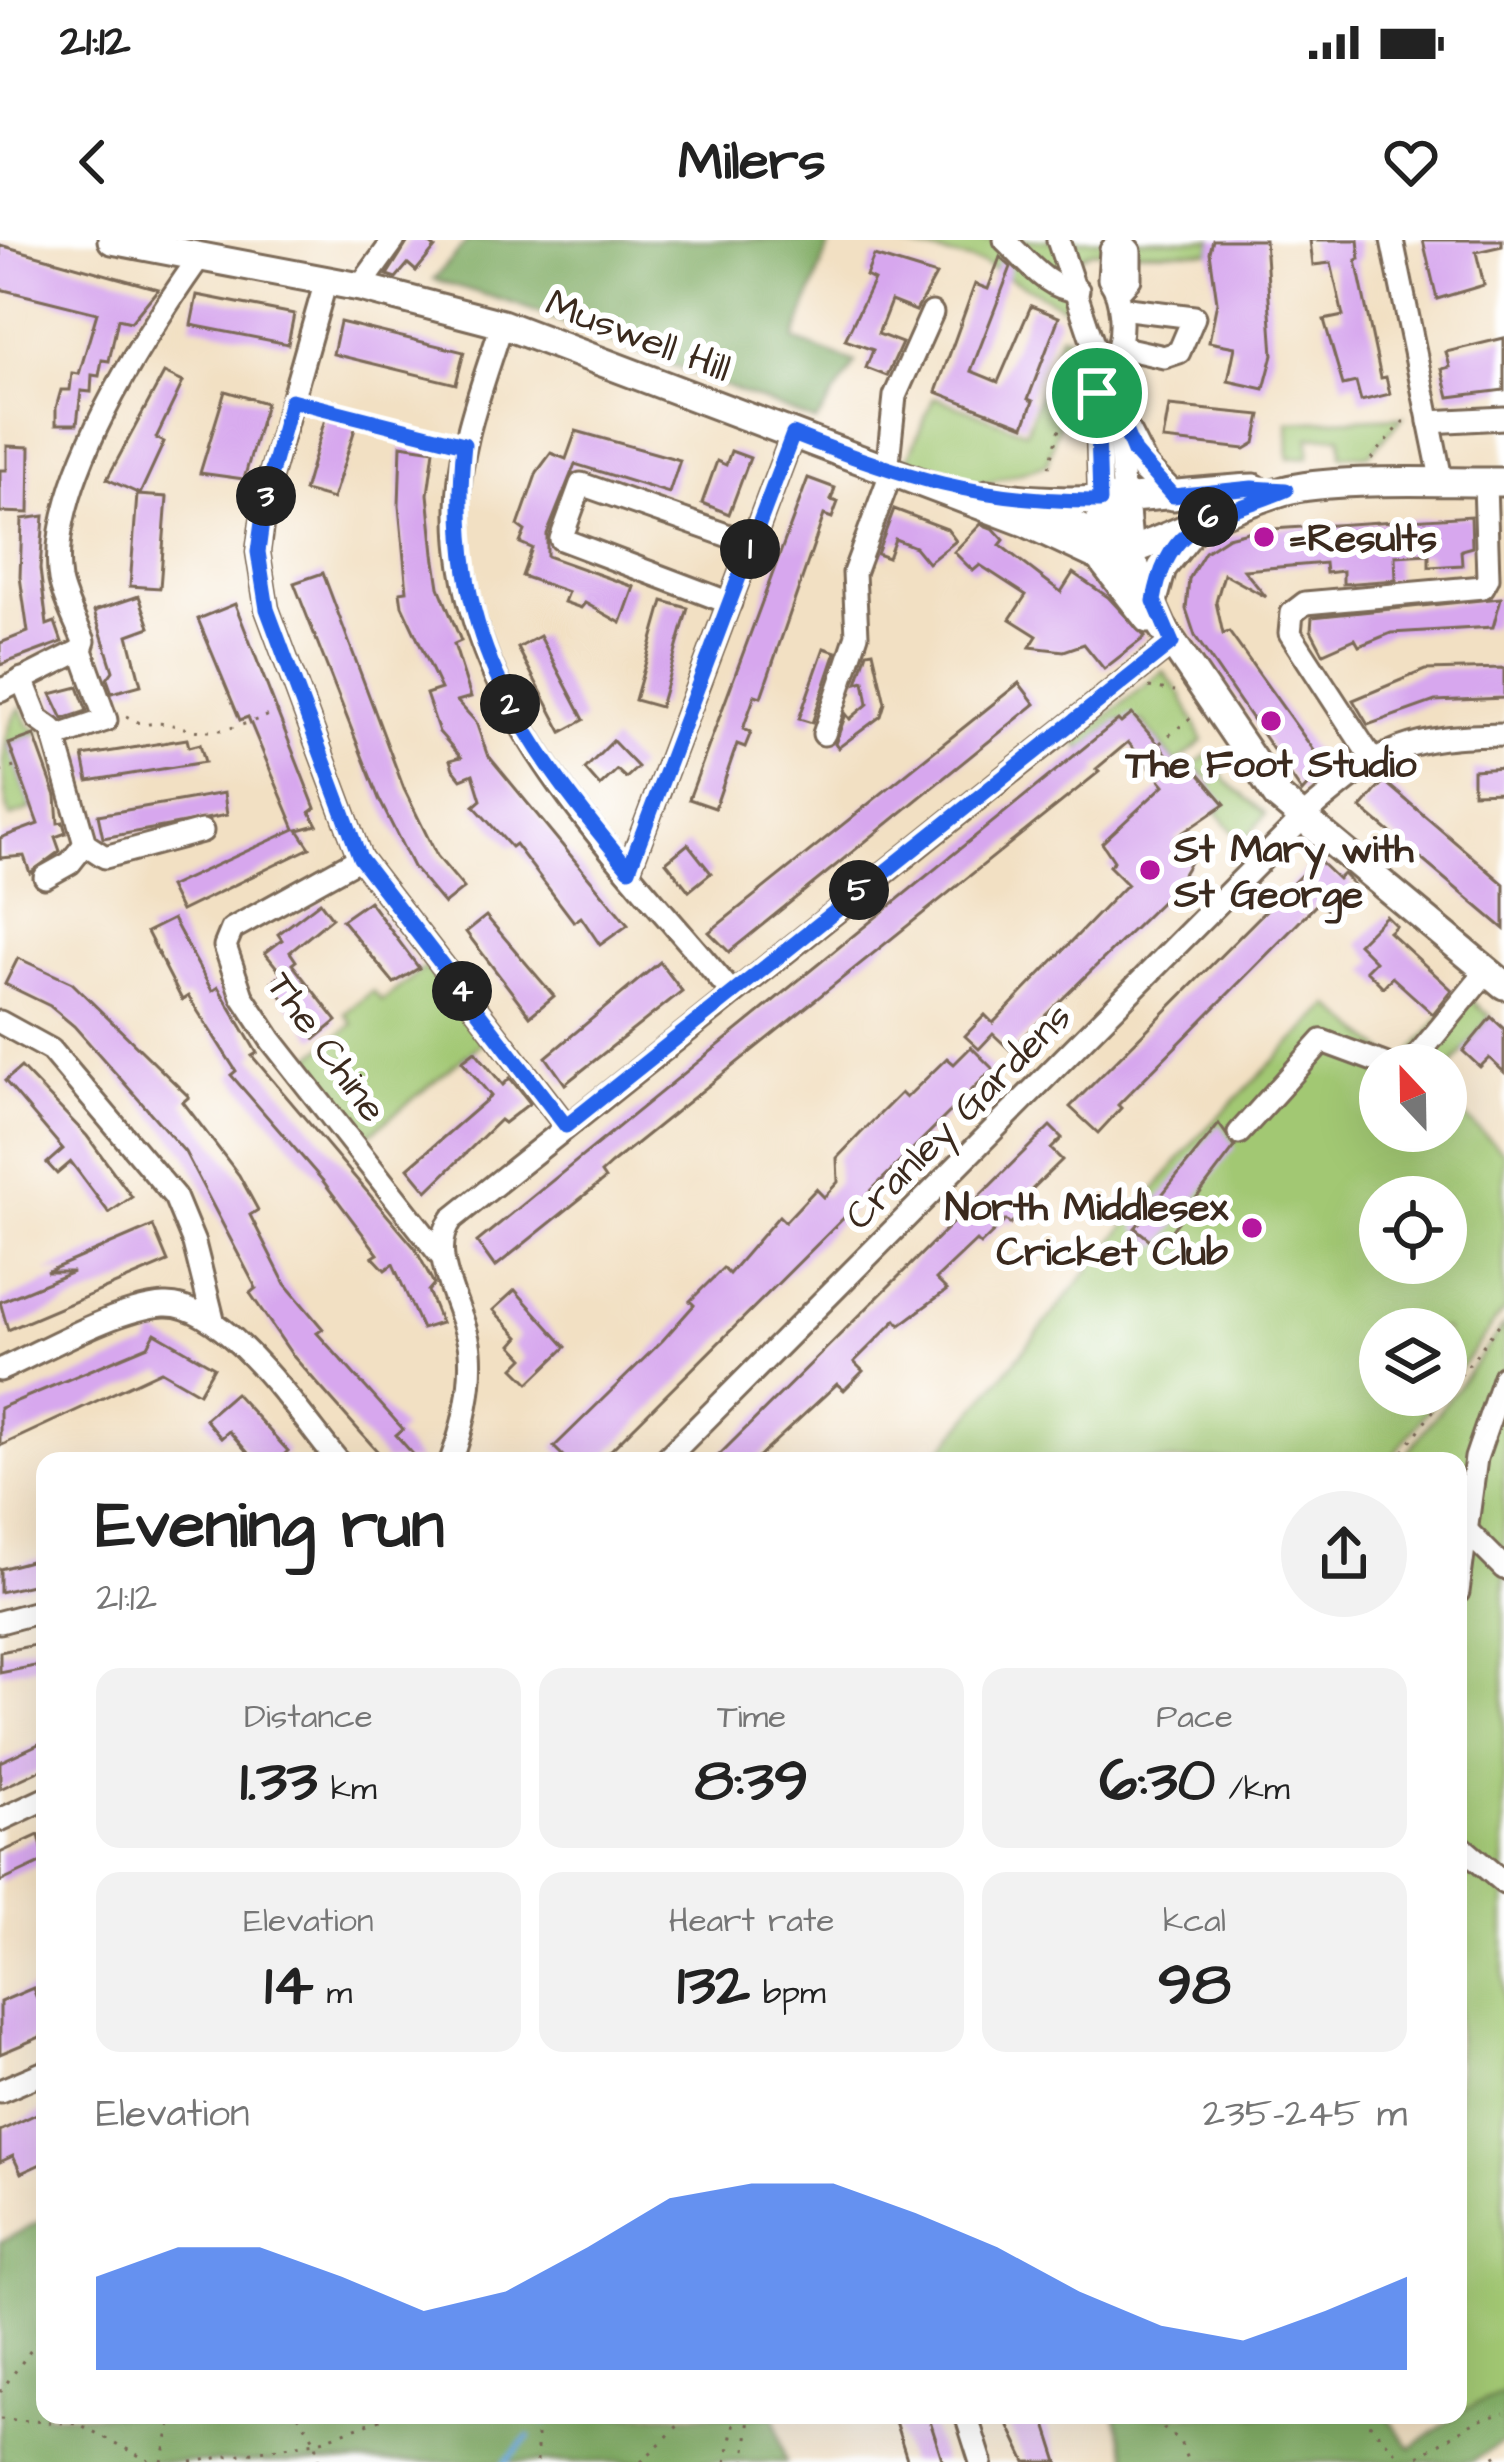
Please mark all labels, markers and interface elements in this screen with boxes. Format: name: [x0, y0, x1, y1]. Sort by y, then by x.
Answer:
text: 21:12: [60, 11, 131, 73]
text: Milers: [678, 125, 826, 200]
icon: back: [60, 129, 126, 195]
icon: heart: [1378, 129, 1444, 195]
street label: Muswell Hill: [538, 277, 738, 397]
pin: [1046, 342, 1148, 444]
icon: arrive: [1064, 360, 1130, 426]
pin: 3: [236, 466, 296, 526]
text: 3: [258, 473, 274, 519]
pin: 6: [1178, 487, 1238, 547]
text: 6: [1198, 494, 1218, 540]
place label: =Results: [1288, 513, 1437, 567]
pin: 1: [720, 519, 780, 579]
marker: =Results: [1251, 524, 1277, 550]
text: 1: [748, 526, 752, 572]
pin: 2: [480, 674, 540, 734]
text: 2: [501, 681, 519, 727]
marker: The Foot Studio: [1258, 708, 1284, 734]
place label: The Foot Studio: [1124, 739, 1417, 793]
place label: St Mary with St George: [1173, 824, 1414, 924]
marker: St Mary with St George: [1137, 857, 1163, 883]
pin: 5: [829, 860, 889, 920]
text: 5: [847, 867, 871, 913]
pin: 4: [432, 961, 492, 1021]
street label: The Chine: [253, 962, 398, 1134]
text: 4: [451, 968, 473, 1014]
street label: Cranley Gardens: [834, 992, 1085, 1243]
north arrow: [1359, 1044, 1467, 1152]
map controls: [1359, 1044, 1467, 1416]
button: locate: [1359, 1176, 1467, 1284]
place label: North Middlesex Cricket Club: [945, 1182, 1229, 1281]
marker: North Middlesex Cricket Club: [1239, 1215, 1265, 1241]
button: layers: [1359, 1308, 1467, 1416]
text: Evening run: [96, 1481, 444, 1573]
button: share: [1281, 1491, 1407, 1617]
text: 21:12: [96, 1572, 157, 1626]
text: Distance: [244, 1694, 373, 1740]
text: Time: [717, 1694, 786, 1740]
text: Pace: [1156, 1694, 1233, 1740]
text: 1.33: [240, 1740, 318, 1823]
text: 8:39: [695, 1740, 808, 1823]
text: 6:30: [1099, 1740, 1215, 1823]
text: km: [318, 1766, 377, 1812]
text: /km: [1215, 1766, 1290, 1812]
text: Elevation: [244, 1898, 373, 1944]
text: Heart rate: [669, 1898, 834, 1944]
text: kcal: [1163, 1898, 1226, 1944]
text: 14: [265, 1944, 313, 2027]
text: 132: [677, 1944, 750, 2027]
text: 98: [1158, 1944, 1231, 2027]
text: m: [313, 1970, 352, 2016]
text: bpm: [750, 1970, 826, 2016]
text: Elevation: [96, 2088, 250, 2142]
text: 235–245 m: [1203, 2088, 1407, 2142]

